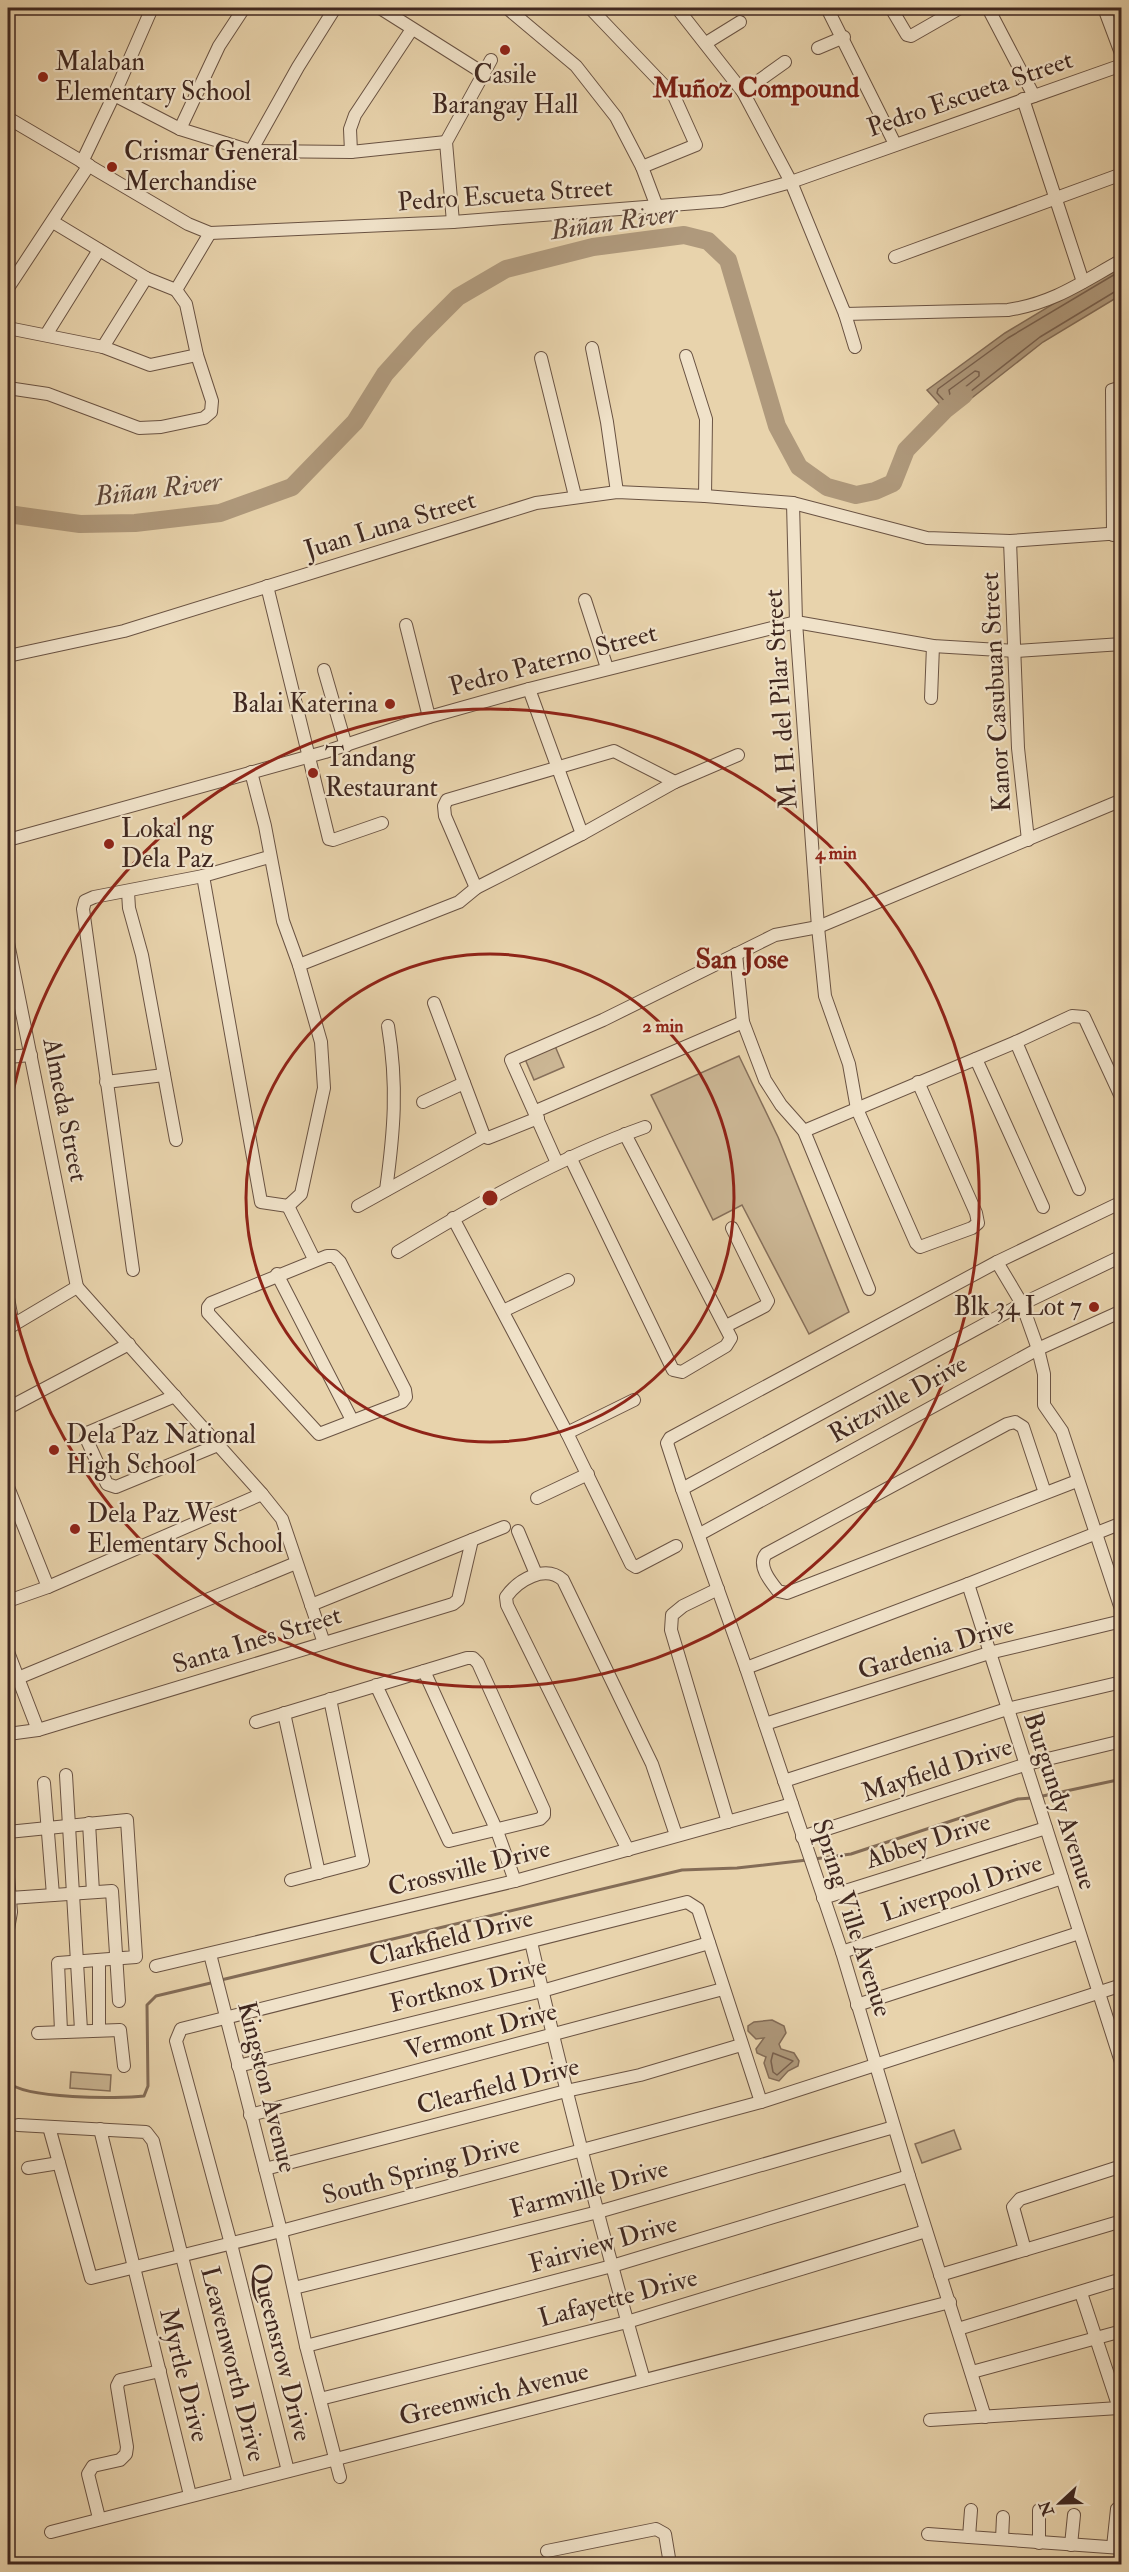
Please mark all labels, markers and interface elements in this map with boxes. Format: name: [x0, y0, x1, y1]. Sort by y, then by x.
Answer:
marker: Casile Barangay Hall: [498, 43, 512, 57]
street label: Pedro Escueta Street: [863, 44, 1077, 144]
place label: Malaban Elementary School: [55, 46, 252, 108]
place label: Casile Barangay Hall: [432, 59, 579, 121]
marker: Malaban Elementary School: [36, 70, 50, 84]
district label: Muñoz Compound: [652, 72, 860, 106]
place label: Crismar General Merchandise: [124, 136, 299, 198]
marker: Crismar General Merchandise: [105, 160, 119, 174]
street label: Pedro Escueta Street: [396, 172, 614, 218]
water label: Biñan River: [546, 197, 681, 248]
water label: Biñan River: [91, 465, 225, 513]
street label: Juan Luna Street: [299, 484, 480, 567]
street label: Kanor Casubuan Street: [974, 571, 1018, 813]
street label: M. H. del Pilar Street: [757, 588, 805, 810]
street label: Pedro Paterno Street: [445, 617, 661, 703]
place label: Balai Katerina: [232, 688, 378, 720]
marker: Balai Katerina: [383, 697, 397, 711]
place label: Tandang Restaurant: [325, 742, 438, 804]
marker: Tandang Restaurant: [306, 766, 320, 780]
place label: Lokal ng Dela Paz: [121, 813, 215, 875]
marker: Lokal ng Dela Paz: [102, 837, 116, 851]
text: 4 min: [814, 842, 857, 865]
district label: San Jose: [696, 942, 789, 977]
text: 2 min: [643, 1015, 684, 1038]
street label: Almeda Street: [35, 1034, 95, 1185]
centre of rings: [480, 1188, 500, 1208]
place label: Blk 34 Lot 7: [954, 1291, 1082, 1323]
marker: Blk 34 Lot 7: [1087, 1300, 1101, 1314]
street label: Ritzville Drive: [823, 1348, 973, 1450]
place label: Dela Paz National High School: [66, 1419, 256, 1481]
marker: Dela Paz National High School: [47, 1443, 61, 1457]
place label: Dela Paz West Elementary School: [87, 1498, 284, 1560]
marker: Dela Paz West Elementary School: [68, 1522, 82, 1536]
street label: Santa Ines Street: [169, 1599, 345, 1681]
street label: Gardenia Drive: [854, 1609, 1018, 1687]
street label: Burgundy Avenue: [1016, 1708, 1104, 1894]
street label: Mayfield Drive: [858, 1731, 1016, 1809]
street label: Abbey Drive: [861, 1806, 995, 1877]
street label: Spring Ville Avenue: [804, 1815, 899, 2021]
street label: Crossville Drive: [385, 1832, 553, 1904]
street label: Liverpool Drive: [878, 1847, 1047, 1930]
street label: Clarkfield Drive: [366, 1902, 536, 1974]
street label: Fortknox Drive: [386, 1950, 550, 2020]
street label: Vermont Drive: [401, 1995, 561, 2067]
street label: Kingston Avenue: [230, 1998, 304, 2176]
street label: Clearfield Drive: [413, 2050, 583, 2122]
street label: South Spring Drive: [319, 2128, 524, 2213]
street label: Farmville Drive: [506, 2152, 672, 2226]
street label: Fairview Drive: [525, 2207, 681, 2280]
street label: Queensrow Drive: [243, 2260, 319, 2445]
street label: Lafayette Drive: [535, 2261, 701, 2335]
street label: Leavenworth Drive: [193, 2263, 273, 2465]
street label: Myrtle Drive: [152, 2305, 216, 2445]
street label: Greenwich Avenue: [396, 2355, 592, 2433]
north arrow: [1030, 2473, 1090, 2533]
text: N: [1035, 2497, 1059, 2520]

